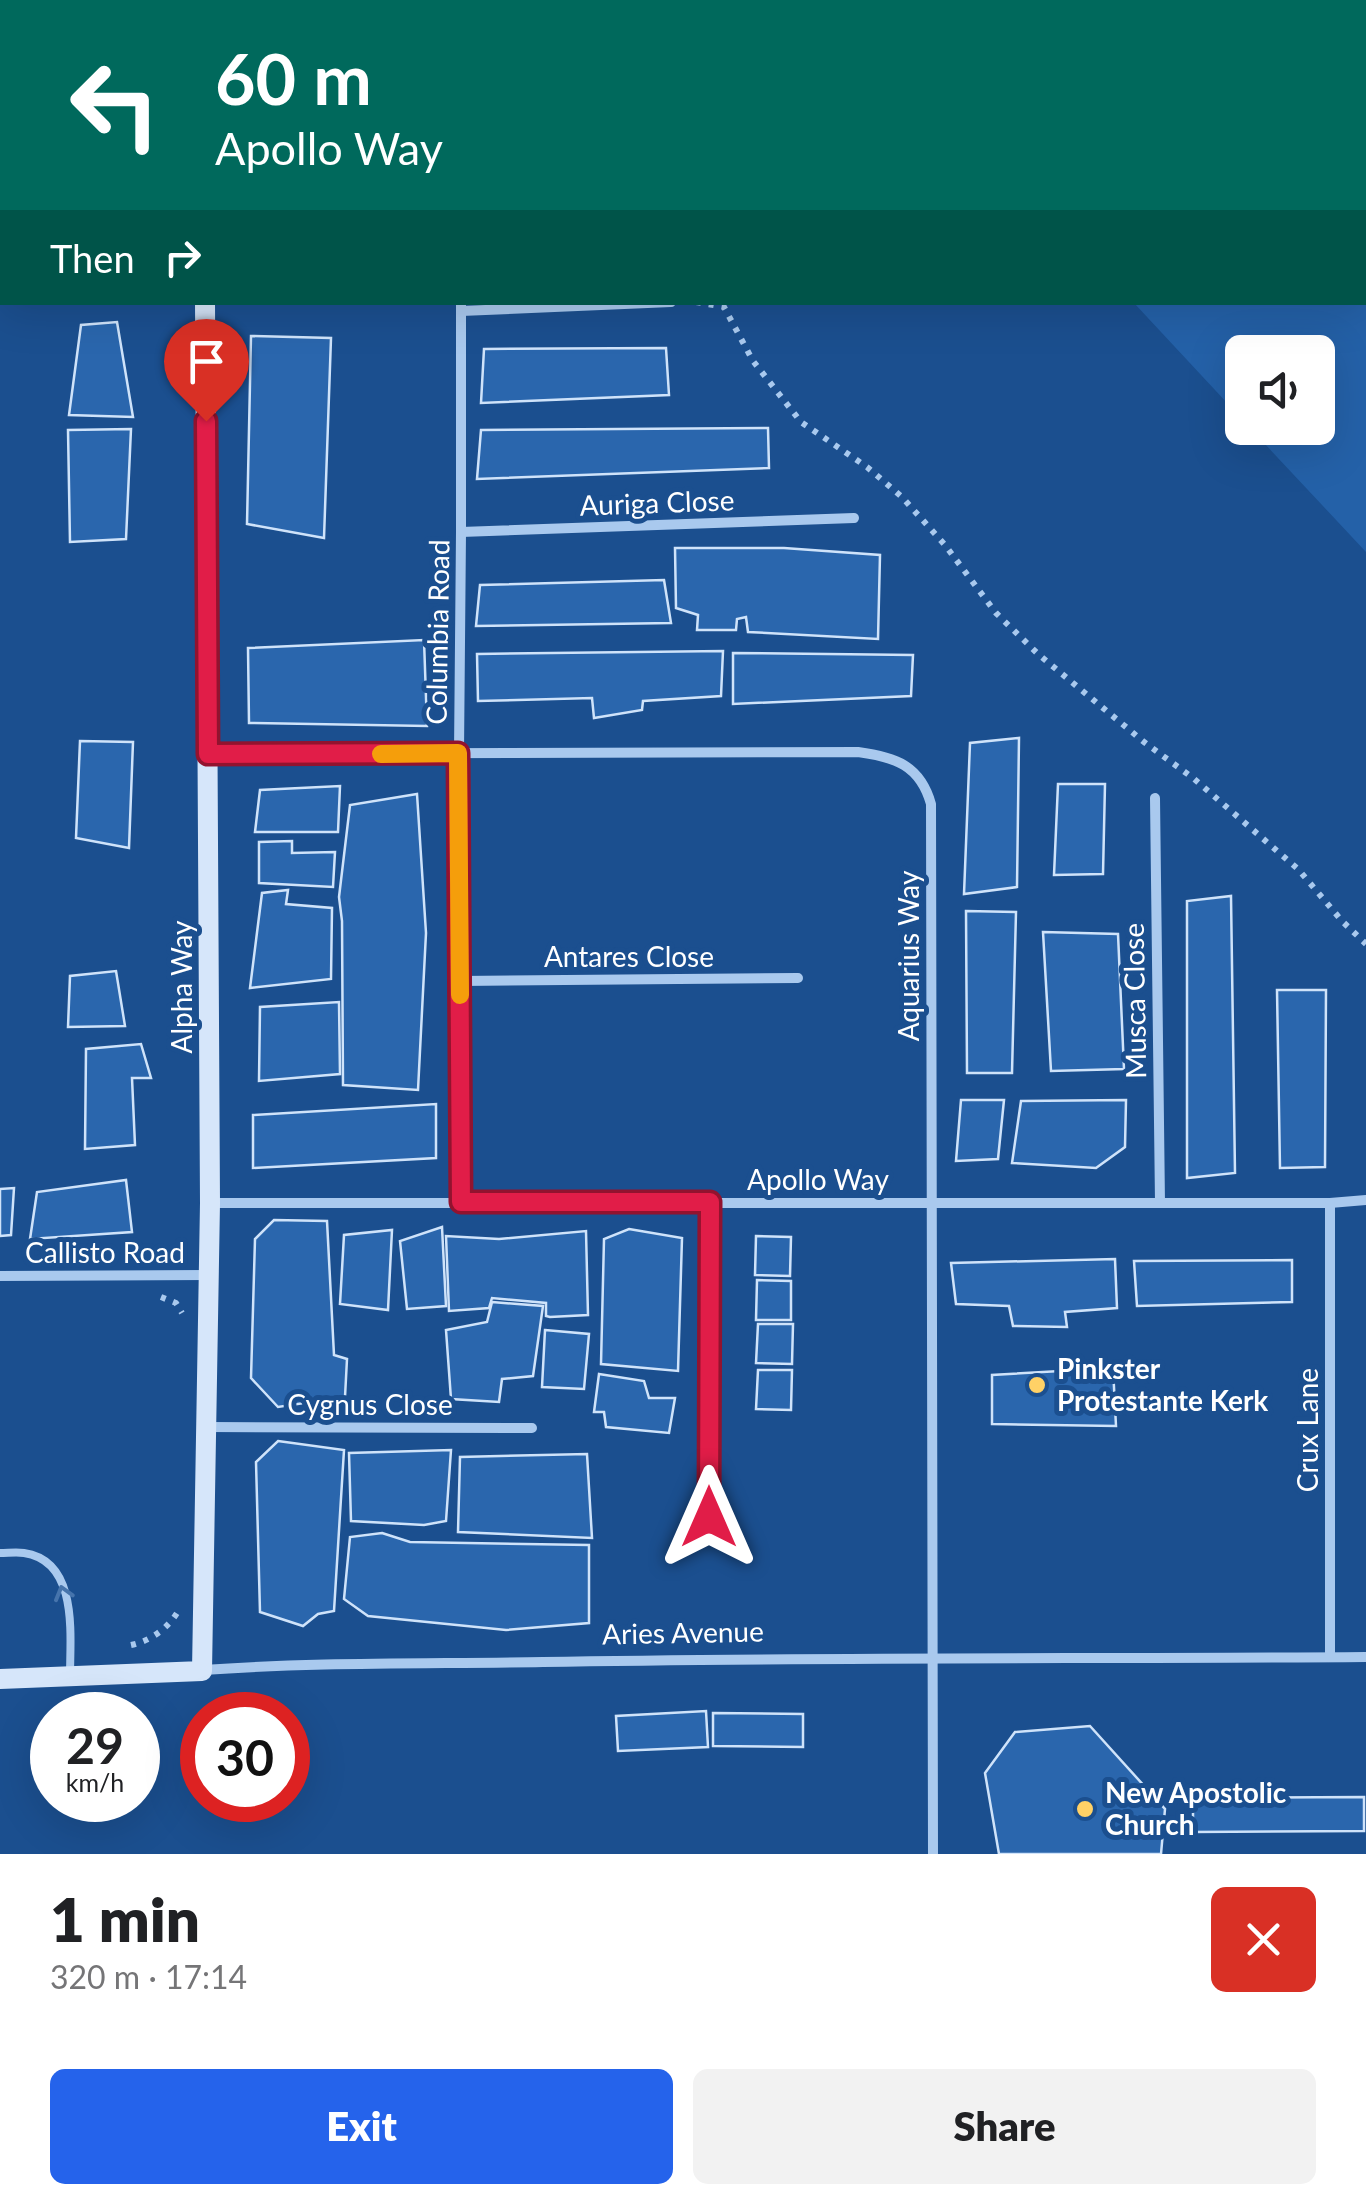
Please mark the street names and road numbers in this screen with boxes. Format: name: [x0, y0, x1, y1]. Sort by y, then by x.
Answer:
street label: Auriga Close: [579, 482, 735, 522]
street label: Columbia Road: [418, 539, 456, 725]
street label: Aquarius Way: [891, 870, 925, 1041]
street label: Alpha Way: [164, 920, 198, 1053]
street label: Musca Close: [1116, 923, 1152, 1079]
street label: Antares Close: [544, 939, 714, 973]
street label: Apollo Way: [747, 1162, 889, 1196]
street label: Callisto Road: [25, 1235, 185, 1269]
street label: Crux Lane: [1290, 1368, 1324, 1492]
street label: Cygnus Close: [287, 1387, 453, 1421]
street label: Aries Avenue: [602, 1614, 764, 1650]

